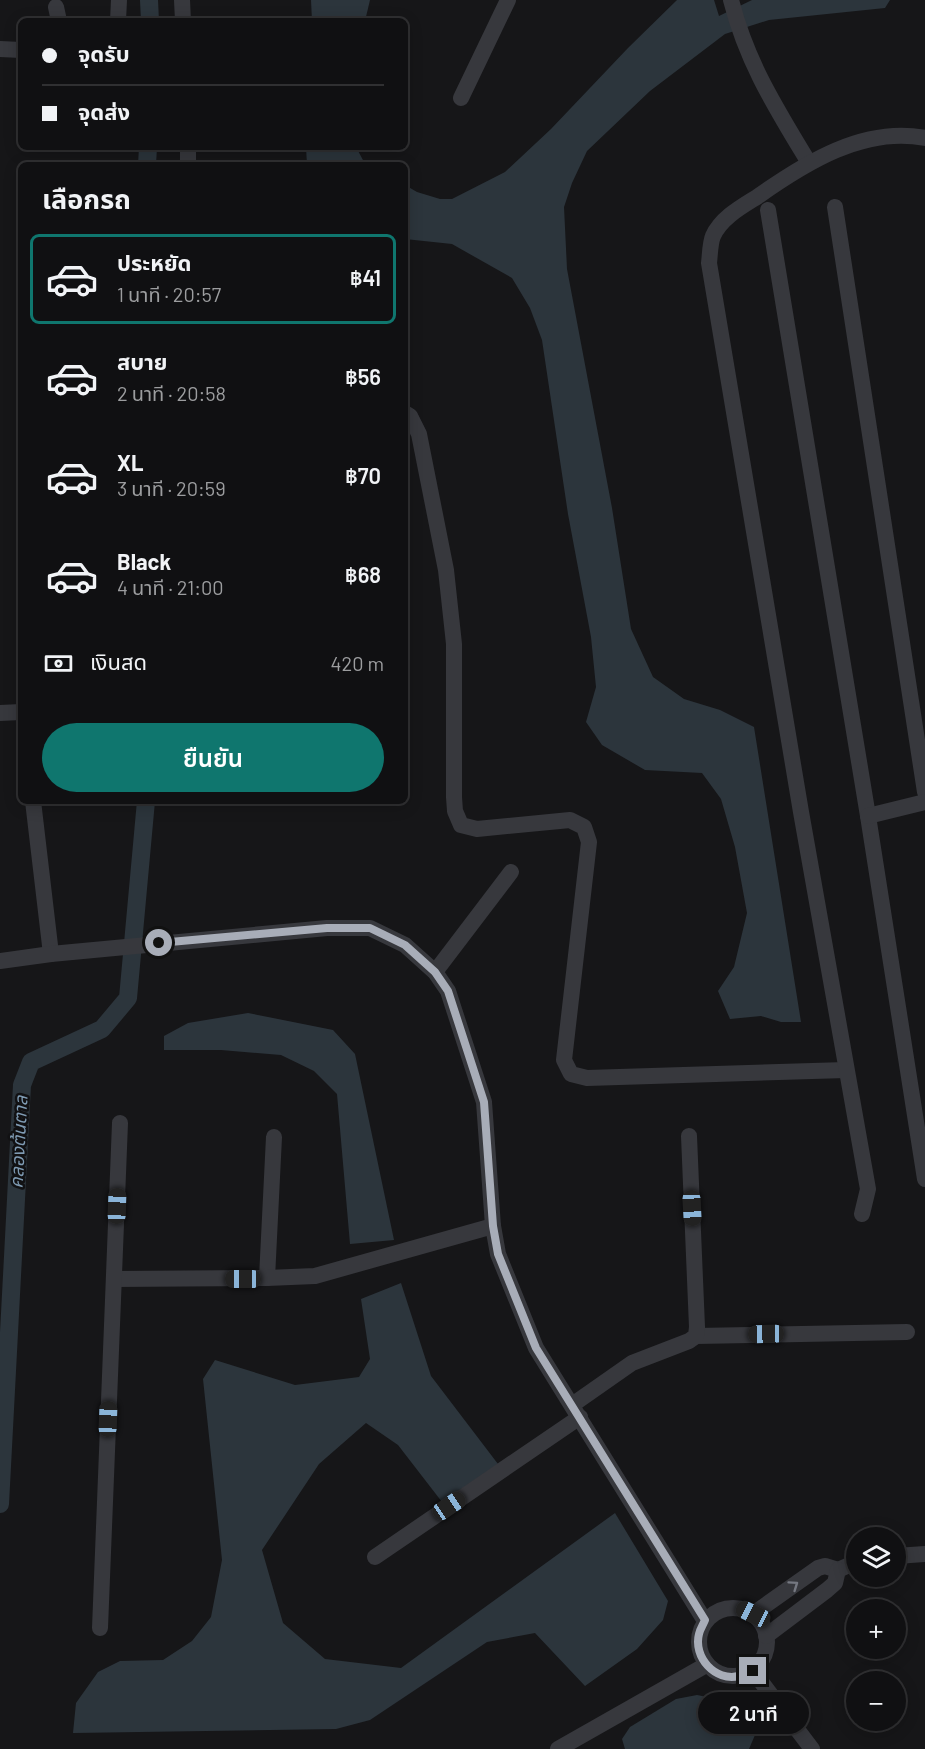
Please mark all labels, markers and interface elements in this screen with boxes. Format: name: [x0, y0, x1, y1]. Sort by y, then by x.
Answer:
text: จุดรับ: [78, 40, 130, 66]
text: จุดส่ง: [78, 98, 130, 124]
text: เลือกรถ: [42, 182, 131, 214]
text: ประหยัด: [117, 249, 192, 275]
icon: car: [45, 252, 99, 306]
text: ฿41: [350, 264, 381, 290]
text: 1 นาที · 20:57: [117, 282, 221, 306]
text: สบาย: [117, 348, 167, 374]
icon: car: [45, 351, 99, 405]
text: ฿56: [345, 363, 381, 389]
text: 2 นาที · 20:58: [117, 381, 226, 405]
text: XL: [117, 449, 143, 475]
icon: car: [45, 450, 99, 504]
text: ฿70: [345, 462, 381, 488]
text: 3 นาที · 20:59: [117, 476, 226, 500]
text: Black: [117, 548, 171, 574]
icon: car: [45, 549, 99, 603]
text: ฿68: [345, 561, 381, 587]
text: 4 นาที · 21:00: [117, 575, 224, 599]
icon: cash: [42, 647, 75, 680]
text: เงินสด: [90, 648, 147, 674]
text: 420 m: [330, 651, 384, 675]
button: ยืนยัน: [42, 723, 384, 792]
route start: [145, 929, 172, 956]
water label: คลองต้นตาล: [5, 1094, 31, 1189]
car: [107, 1188, 127, 1224]
car: [682, 1190, 702, 1226]
car: [225, 1270, 261, 1288]
car: [748, 1325, 784, 1343]
car: [98, 1401, 118, 1437]
car: [429, 1488, 469, 1524]
map controls: [846, 1527, 906, 1731]
button: layers: [846, 1527, 906, 1587]
one-way arrow: [787, 1582, 798, 1593]
car: [733, 1598, 773, 1630]
button: +: [846, 1599, 906, 1659]
route end: [739, 1657, 766, 1684]
button: −: [846, 1671, 906, 1731]
callout: 2 นาที: [698, 1692, 808, 1734]
text: 2 นาที: [729, 1701, 778, 1725]

